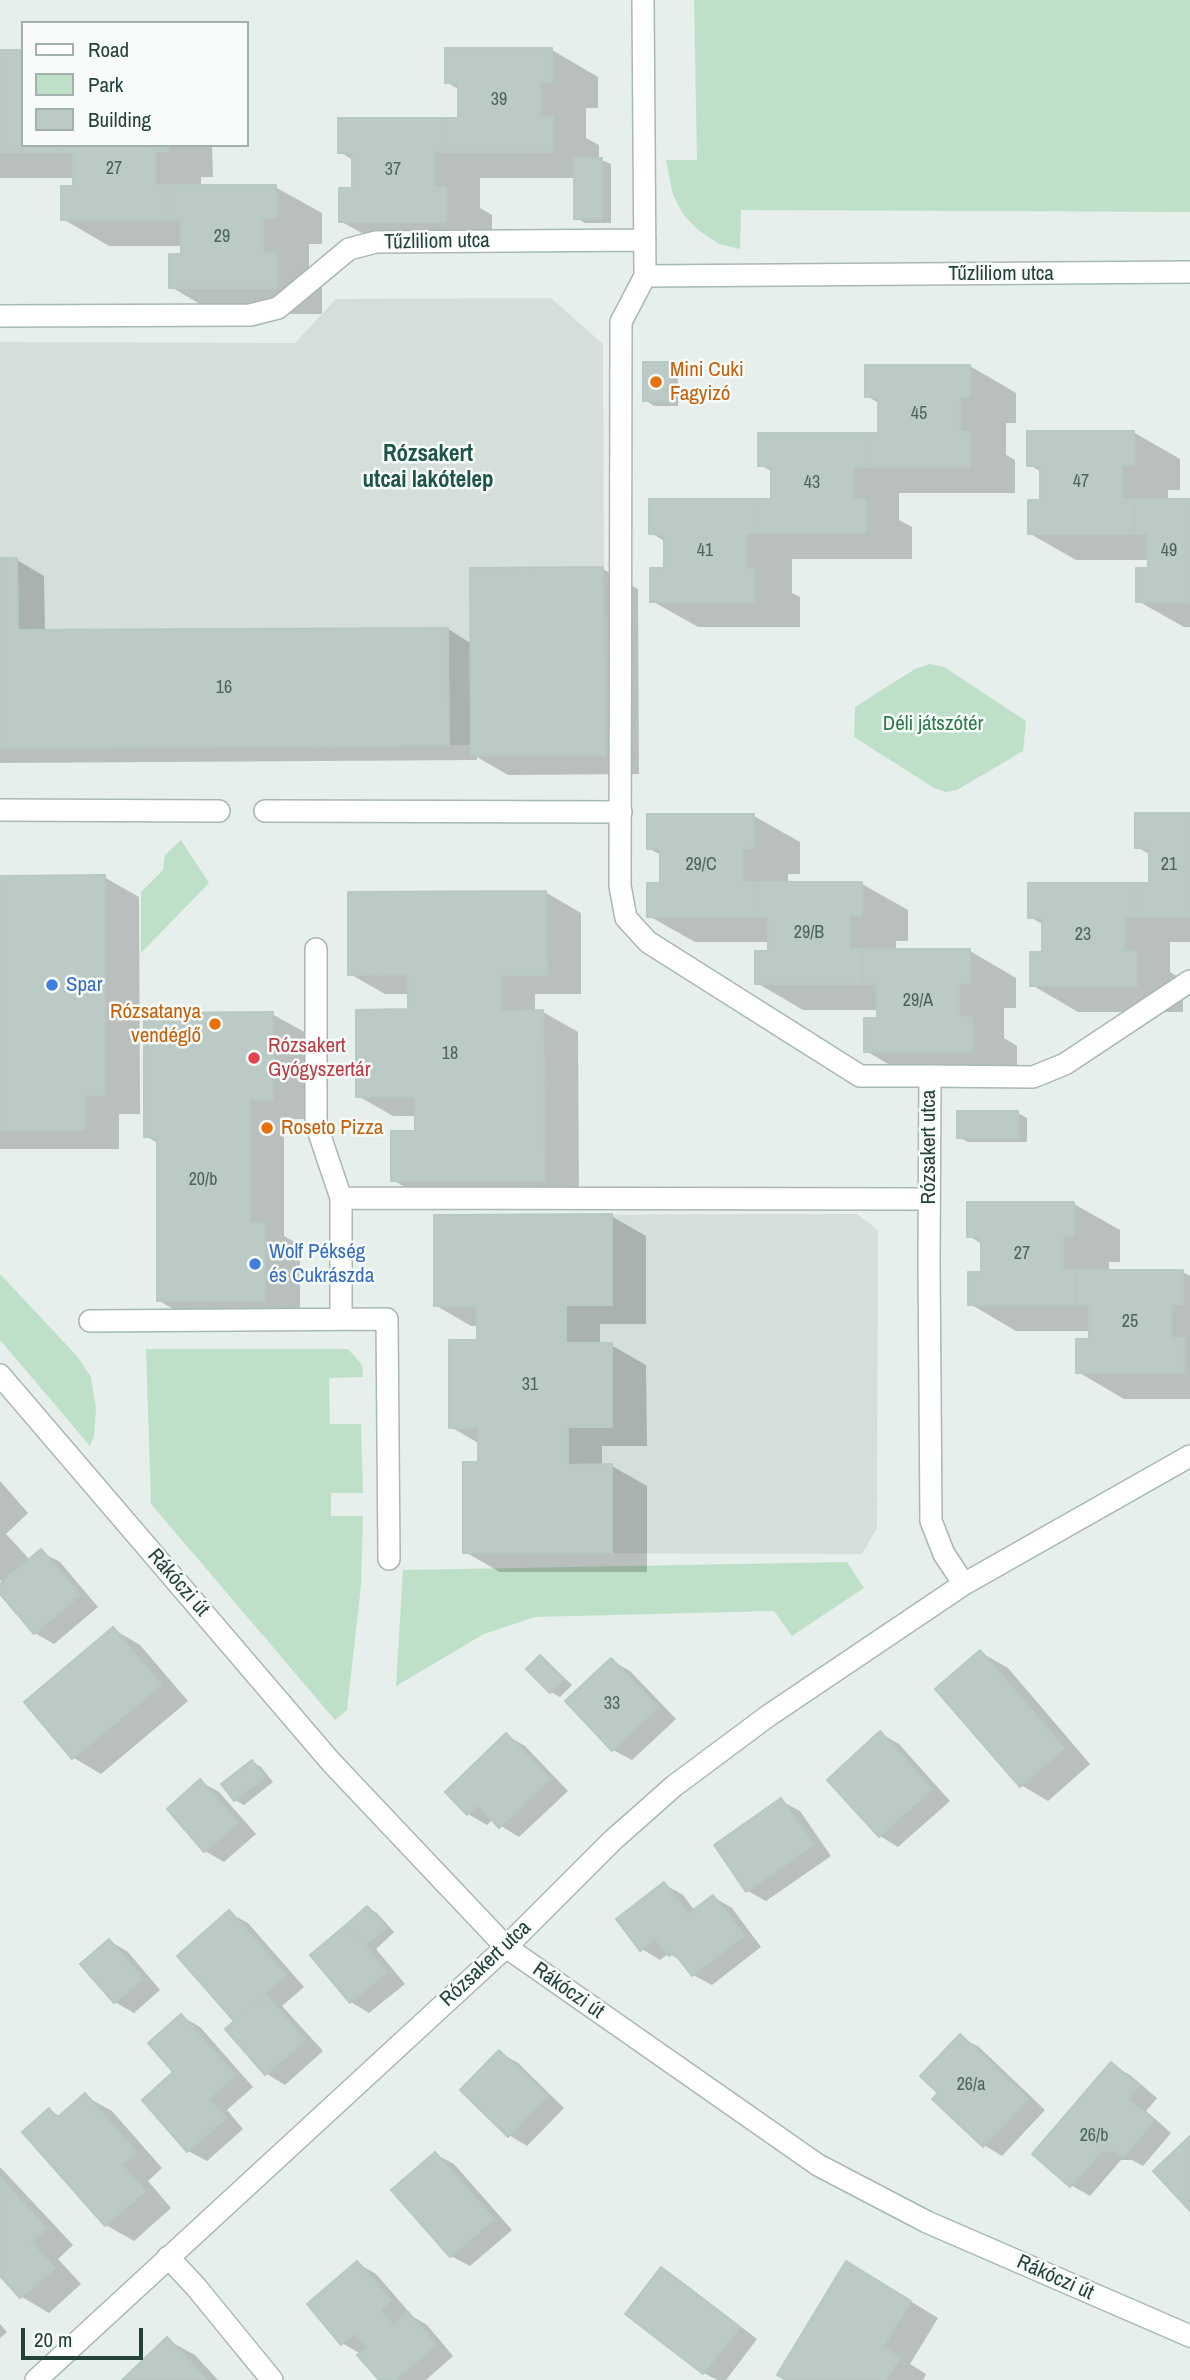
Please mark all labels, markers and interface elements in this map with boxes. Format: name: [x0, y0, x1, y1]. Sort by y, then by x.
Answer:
legend: [21, 21, 248, 147]
text: Road: [88, 35, 129, 64]
text: Park: [88, 70, 123, 99]
house number: 39: [491, 89, 507, 111]
text: Building: [88, 105, 151, 134]
house number: 27: [106, 158, 122, 180]
house number: 37: [385, 159, 401, 181]
house number: 29: [214, 226, 230, 248]
street label: Tűzliliom utca: [384, 228, 490, 256]
street label: Tűzliliom utca: [948, 261, 1054, 287]
place label: Mini Cuki Fagyizó: [670, 357, 744, 407]
marker: Mini Cuki Fagyizó: [648, 374, 664, 390]
house number: 45: [911, 403, 927, 425]
district label: Rózsakert utcai lakótelep: [362, 441, 494, 495]
house number: 47: [1073, 471, 1089, 493]
house number: 43: [804, 472, 820, 494]
house number: 41: [697, 540, 713, 562]
house number: 49: [1161, 540, 1177, 562]
house number: 16: [216, 677, 232, 699]
park label: Déli játszótér: [883, 711, 983, 737]
house number: 29/C: [685, 854, 717, 876]
house number: 21: [1161, 854, 1177, 876]
house number: 29/B: [794, 922, 824, 944]
house number: 23: [1075, 924, 1091, 946]
place label: Spar: [66, 972, 102, 998]
marker: Spar: [44, 977, 60, 993]
house number: 29/A: [903, 990, 933, 1012]
place label: Rózsatanya vendéglő: [110, 999, 201, 1049]
marker: Rózsatanya vendéglő: [207, 1016, 223, 1032]
place label: Rózsakert Gyógyszertár: [268, 1033, 370, 1083]
house number: 18: [442, 1043, 458, 1065]
marker: Rózsakert Gyógyszertár: [246, 1050, 262, 1066]
street label: Rózsakert utca: [916, 1090, 942, 1204]
place label: Roseto Pizza: [281, 1115, 383, 1141]
marker: Roseto Pizza: [259, 1120, 275, 1136]
house number: 20/b: [189, 1169, 217, 1191]
place label: Wolf Pékség és Cukrászda: [269, 1239, 374, 1289]
house number: 27: [1014, 1243, 1030, 1265]
marker: Wolf Pékség és Cukrászda: [247, 1256, 263, 1272]
house number: 25: [1122, 1311, 1138, 1333]
house number: 31: [522, 1374, 538, 1396]
street label: Rákóczi út: [142, 1544, 214, 1622]
house number: 33: [604, 1693, 620, 1715]
street label: Rózsakert utca: [435, 1916, 537, 2012]
street label: Rákóczi út: [527, 1957, 609, 2025]
house number: 26/a: [957, 2074, 985, 2096]
house number: 26/b: [1080, 2125, 1108, 2147]
street label: Rákóczi út: [1013, 2250, 1097, 2306]
scale bar: [24, 2314, 147, 2358]
text: 20 m: [34, 2325, 72, 2354]

